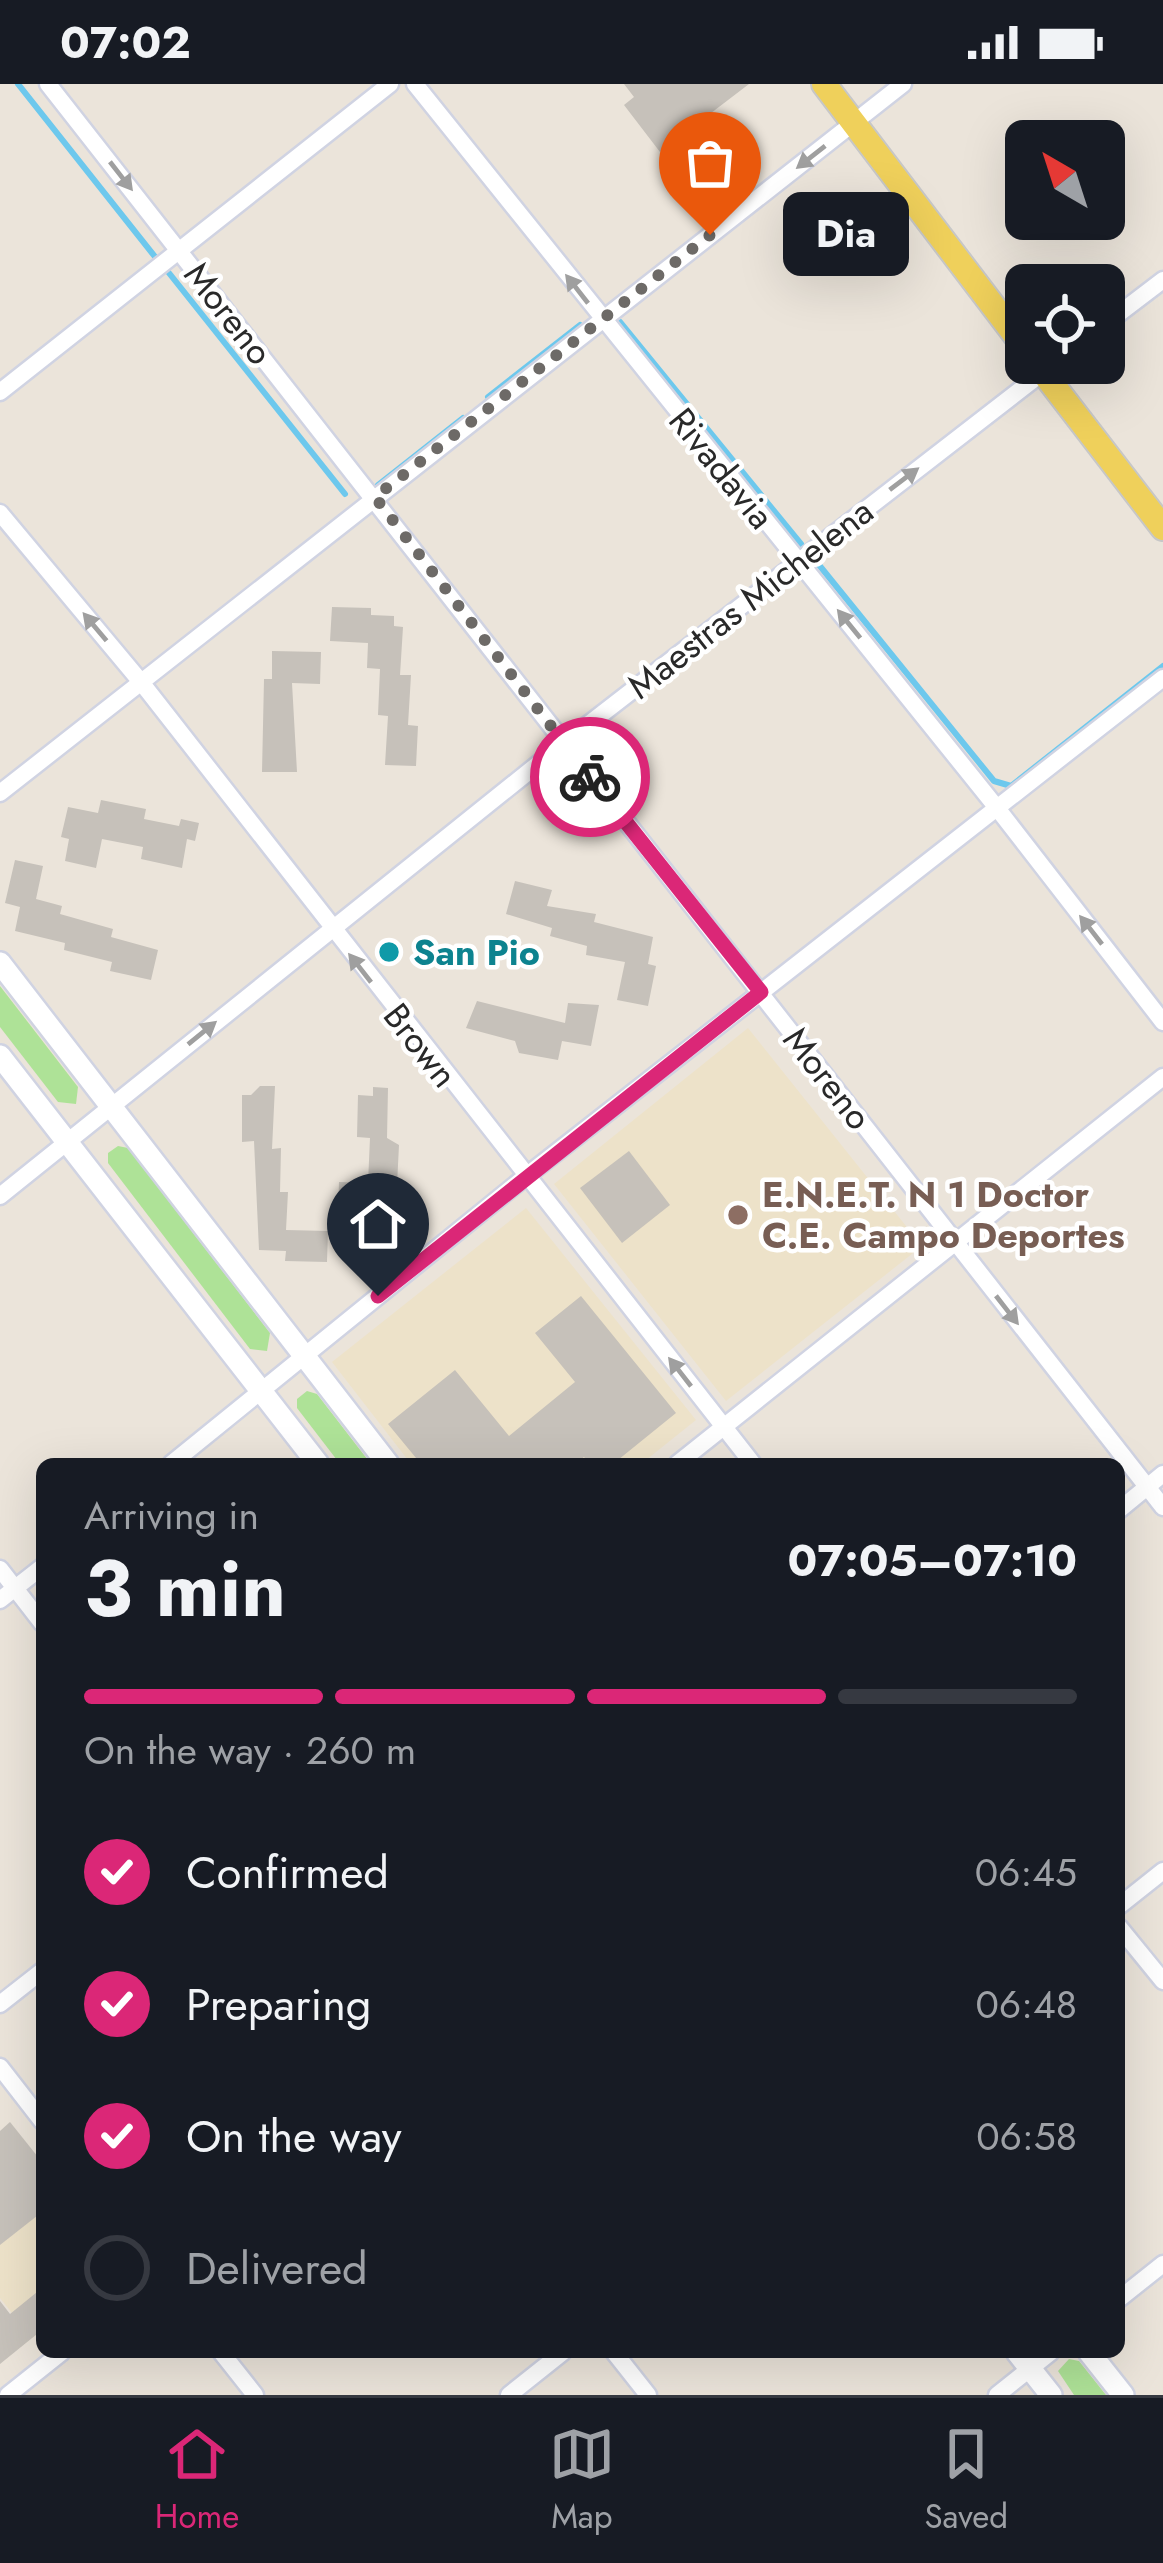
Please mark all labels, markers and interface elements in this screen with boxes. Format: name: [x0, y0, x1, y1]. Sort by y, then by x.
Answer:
text: 07:02: [60, 10, 191, 75]
pin: [659, 112, 761, 235]
north arrow: [1005, 120, 1125, 240]
map controls: [1005, 120, 1125, 384]
icon: bag: [677, 130, 743, 196]
one-way arrow: [795, 144, 827, 169]
one-way arrow: [107, 160, 133, 191]
callout: Dia: [782, 193, 908, 277]
text: Dia: [816, 205, 876, 262]
street label: Moreno: [172, 251, 286, 375]
button: locate: [1005, 264, 1125, 384]
one-way arrow: [565, 273, 590, 304]
street label: Rivadavia: [657, 396, 787, 540]
one-way arrow: [888, 467, 919, 492]
street label: Maestras Michelena: [616, 485, 884, 711]
one-way arrow: [837, 609, 863, 639]
one-way arrow: [82, 612, 108, 642]
courier: [530, 717, 650, 837]
icon: bike: [557, 744, 623, 810]
one-way arrow: [1080, 914, 1104, 945]
place label: San Pio: [413, 926, 540, 978]
marker: San Pio: [376, 939, 402, 965]
one-way arrow: [348, 952, 373, 983]
street label: Brown: [371, 992, 471, 1098]
street label: Moreno: [771, 1016, 885, 1140]
one-way arrow: [187, 1021, 218, 1046]
place label: E.N.E.T. N 1 Doctor C.E. Campo Deportes: [762, 1168, 1125, 1261]
pin: [327, 1173, 429, 1296]
icon: home: [345, 1191, 411, 1257]
marker: E.N.E.T. N 1 Doctor C.E. Campo Deportes: [725, 1202, 751, 1228]
one-way arrow: [994, 1294, 1019, 1325]
one-way arrow: [668, 1357, 693, 1388]
text: Arriving in: [84, 1487, 259, 1544]
text: 07:05–07:10: [787, 1528, 1077, 1593]
text: 3 min: [84, 1533, 286, 1645]
text: On the way · 260 m: [84, 1722, 416, 1779]
icon: check: [84, 1839, 150, 1905]
text: Confirmed: [186, 1840, 389, 1905]
text: 06:45: [975, 1844, 1077, 1901]
icon: check: [84, 1971, 150, 2037]
text: Preparing: [186, 1972, 371, 2037]
text: 06:48: [975, 1976, 1077, 2033]
icon: check: [84, 2103, 150, 2169]
text: On the way: [186, 2104, 402, 2169]
text: 06:58: [976, 2108, 1077, 2165]
text: Delivered: [186, 2236, 368, 2301]
tab: Home: [155, 2421, 239, 2540]
tab: Map: [549, 2421, 615, 2540]
tab: Saved: [925, 2421, 1008, 2540]

